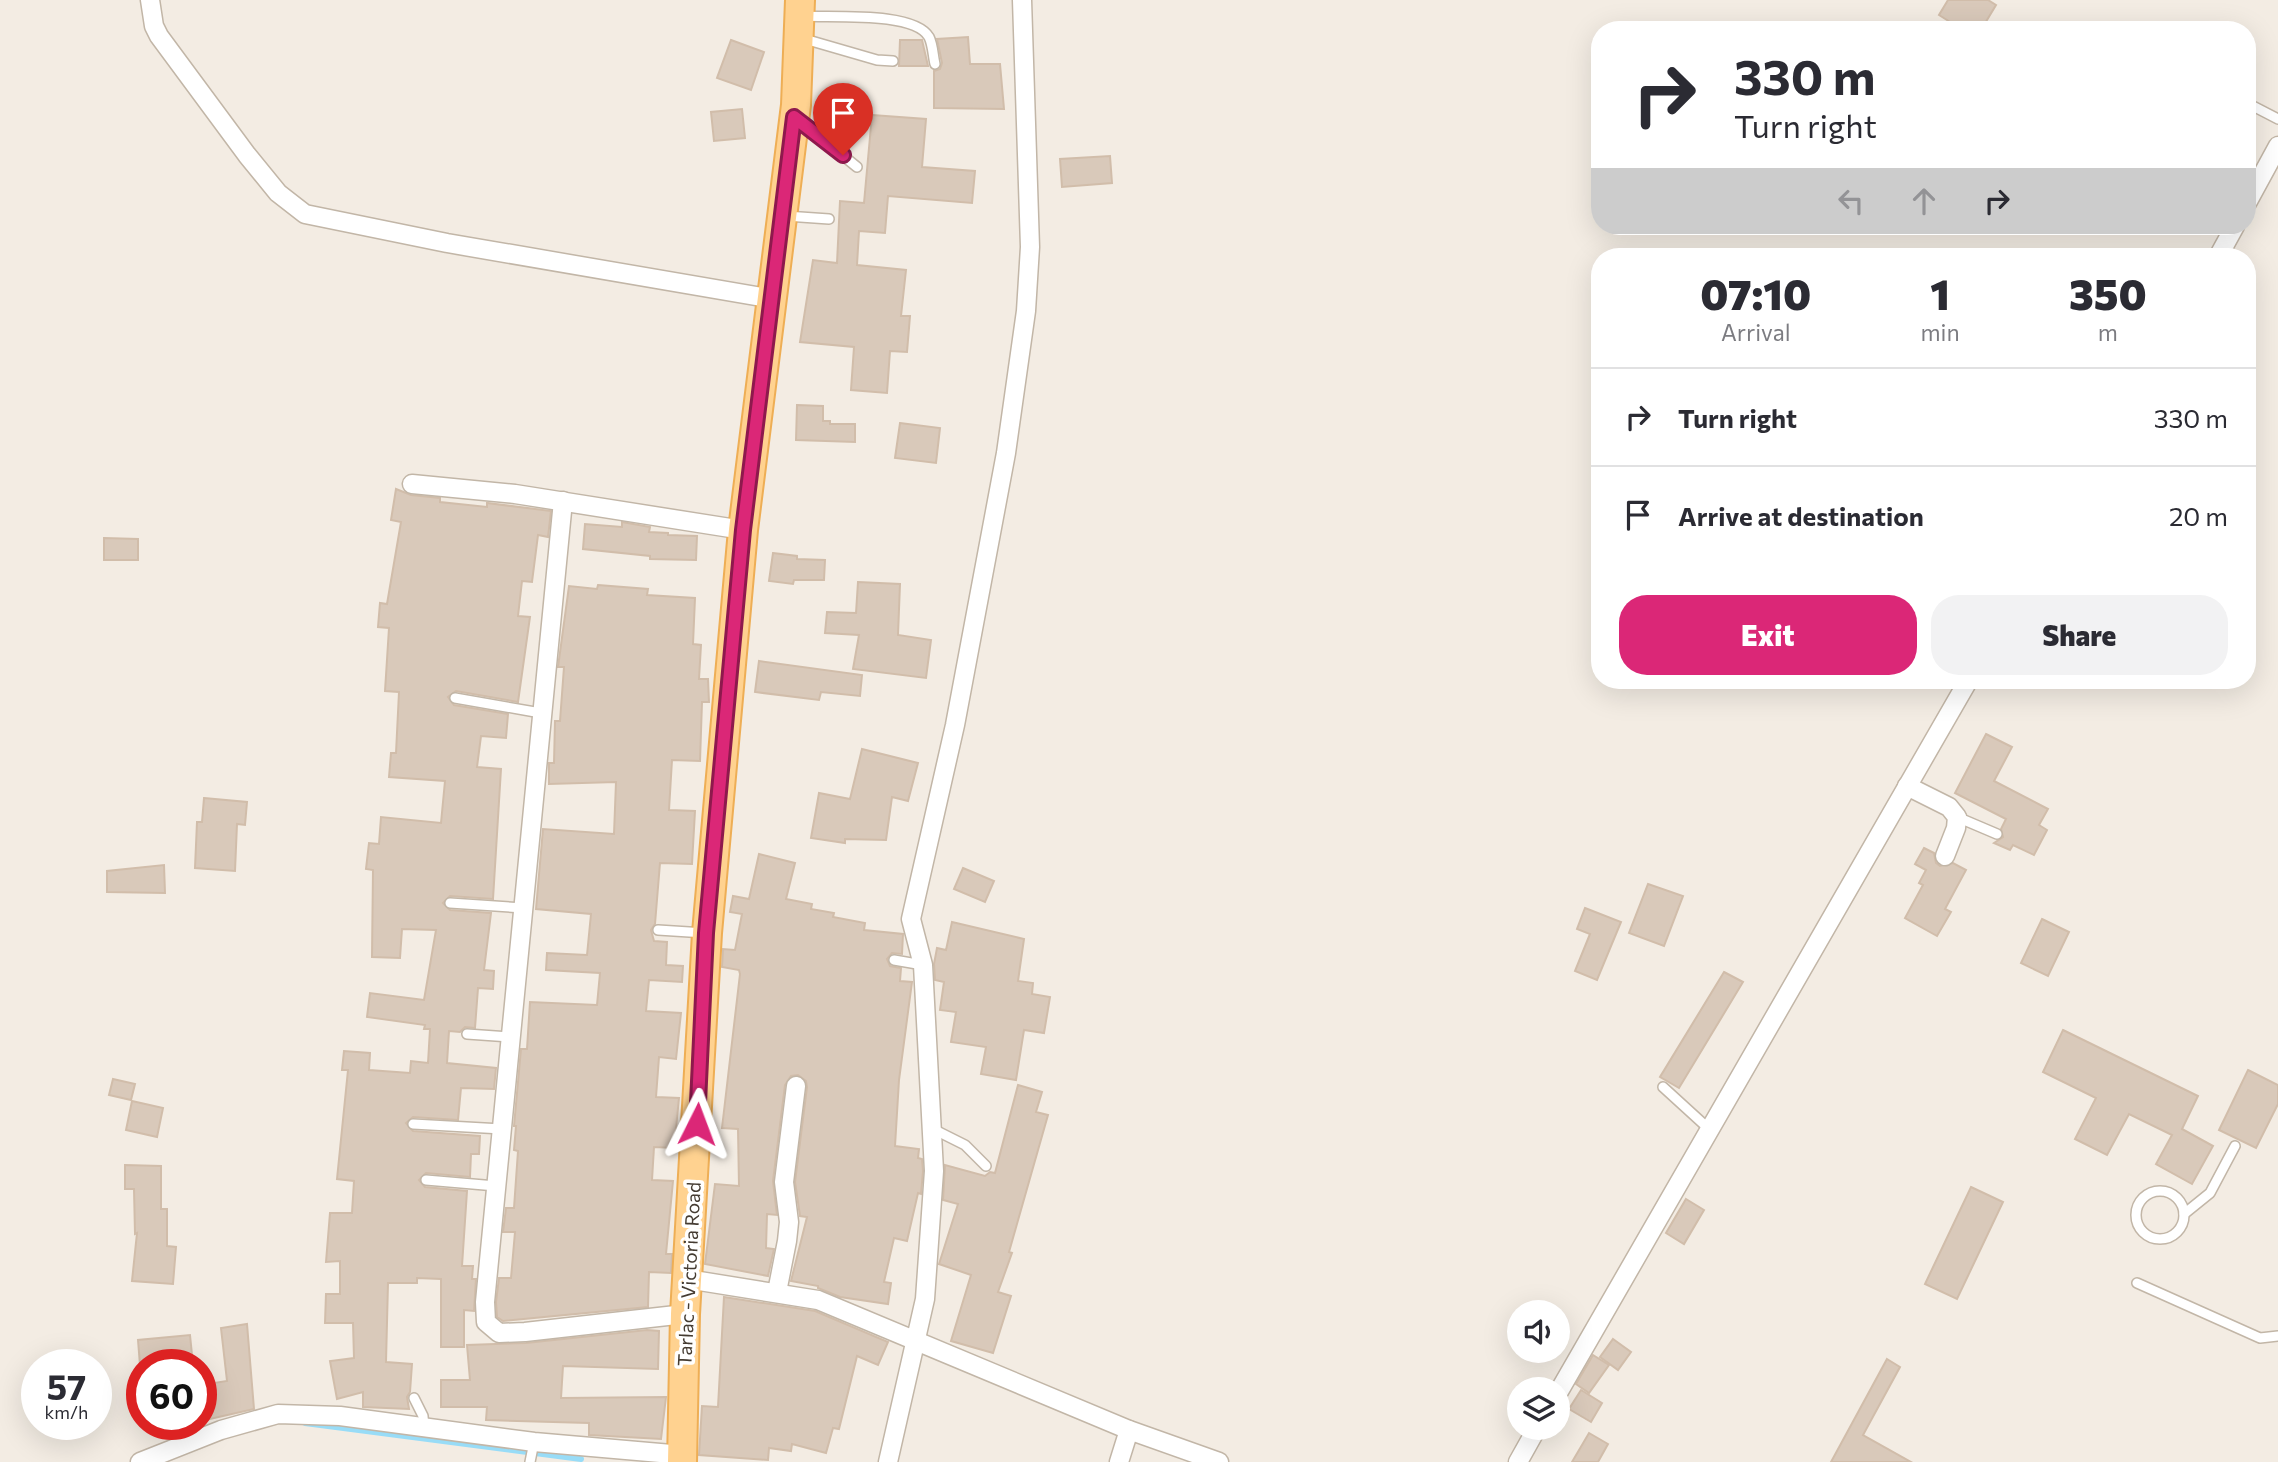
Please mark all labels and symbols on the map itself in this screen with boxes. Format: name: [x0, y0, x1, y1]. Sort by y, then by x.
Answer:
pin: [813, 83, 873, 155]
position arrow: [660, 1087, 734, 1161]
street label: Tarlac - Victoria Road: [672, 1181, 705, 1367]
speed limit sign: 60: [126, 1349, 217, 1440]

